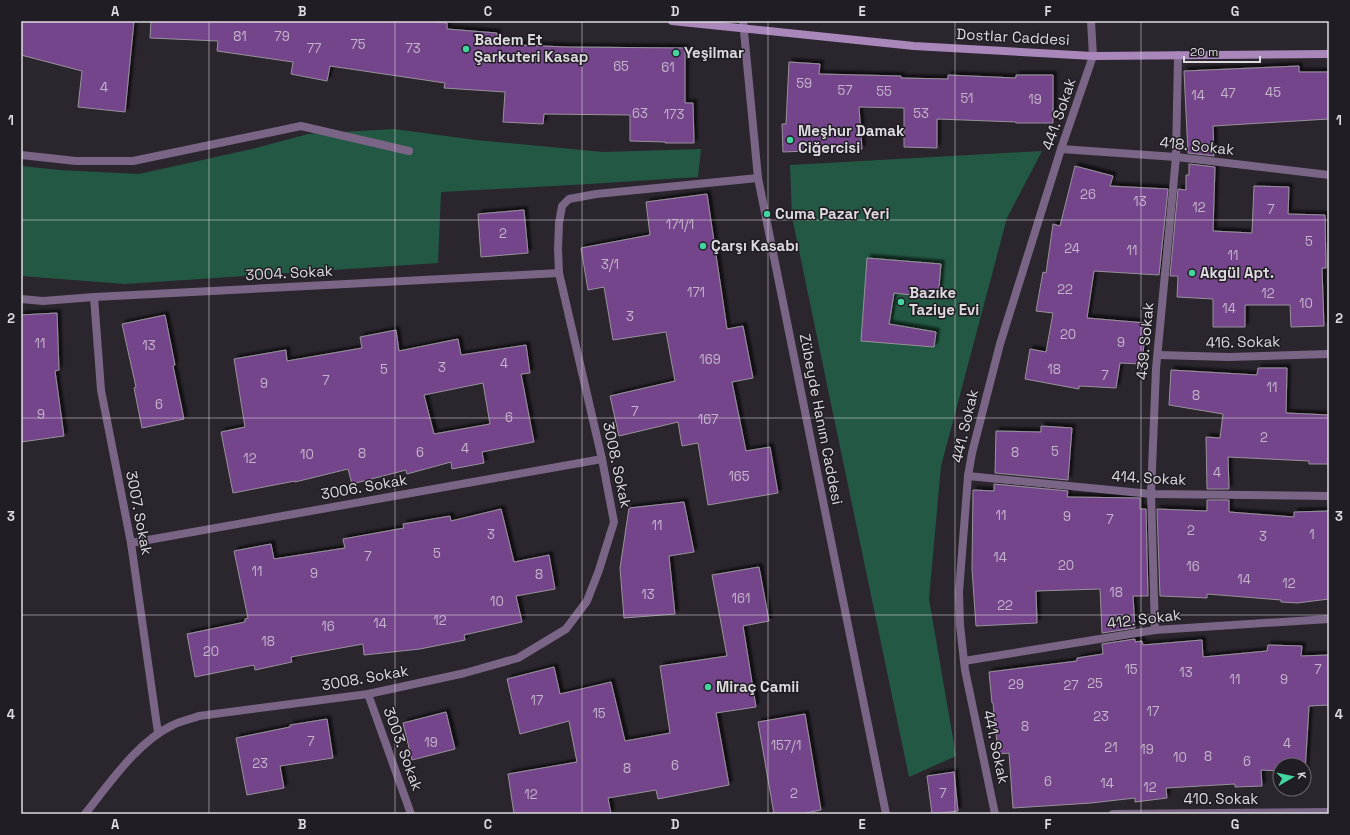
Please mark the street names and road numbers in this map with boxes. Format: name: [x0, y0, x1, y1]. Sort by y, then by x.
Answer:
street label: Dostlar Caddesi: [956, 24, 1070, 49]
street label: 441. Sokak: [1037, 75, 1080, 152]
street label: 418. Sokak: [1159, 132, 1235, 159]
street label: 3004. Sokak: [245, 261, 333, 284]
street label: 439. Sokak: [1132, 301, 1157, 380]
street label: 416. Sokak: [1206, 331, 1280, 352]
street label: Zübeyde Hanım Caddesi: [796, 332, 847, 506]
street label: 441. Sokak: [947, 387, 982, 464]
street label: 3008. Sokak: [599, 420, 636, 510]
street label: 414. Sokak: [1111, 466, 1187, 489]
street label: 3007. Sokak: [122, 469, 157, 557]
street label: 3006. Sokak: [319, 470, 409, 503]
street label: 412. Sokak: [1106, 605, 1182, 632]
street label: 3008. Sokak: [320, 661, 410, 694]
street label: 3003. Sokak: [380, 704, 427, 793]
street label: 441. Sokak: [979, 708, 1014, 785]
street label: 410. Sokak: [1184, 789, 1258, 808]

